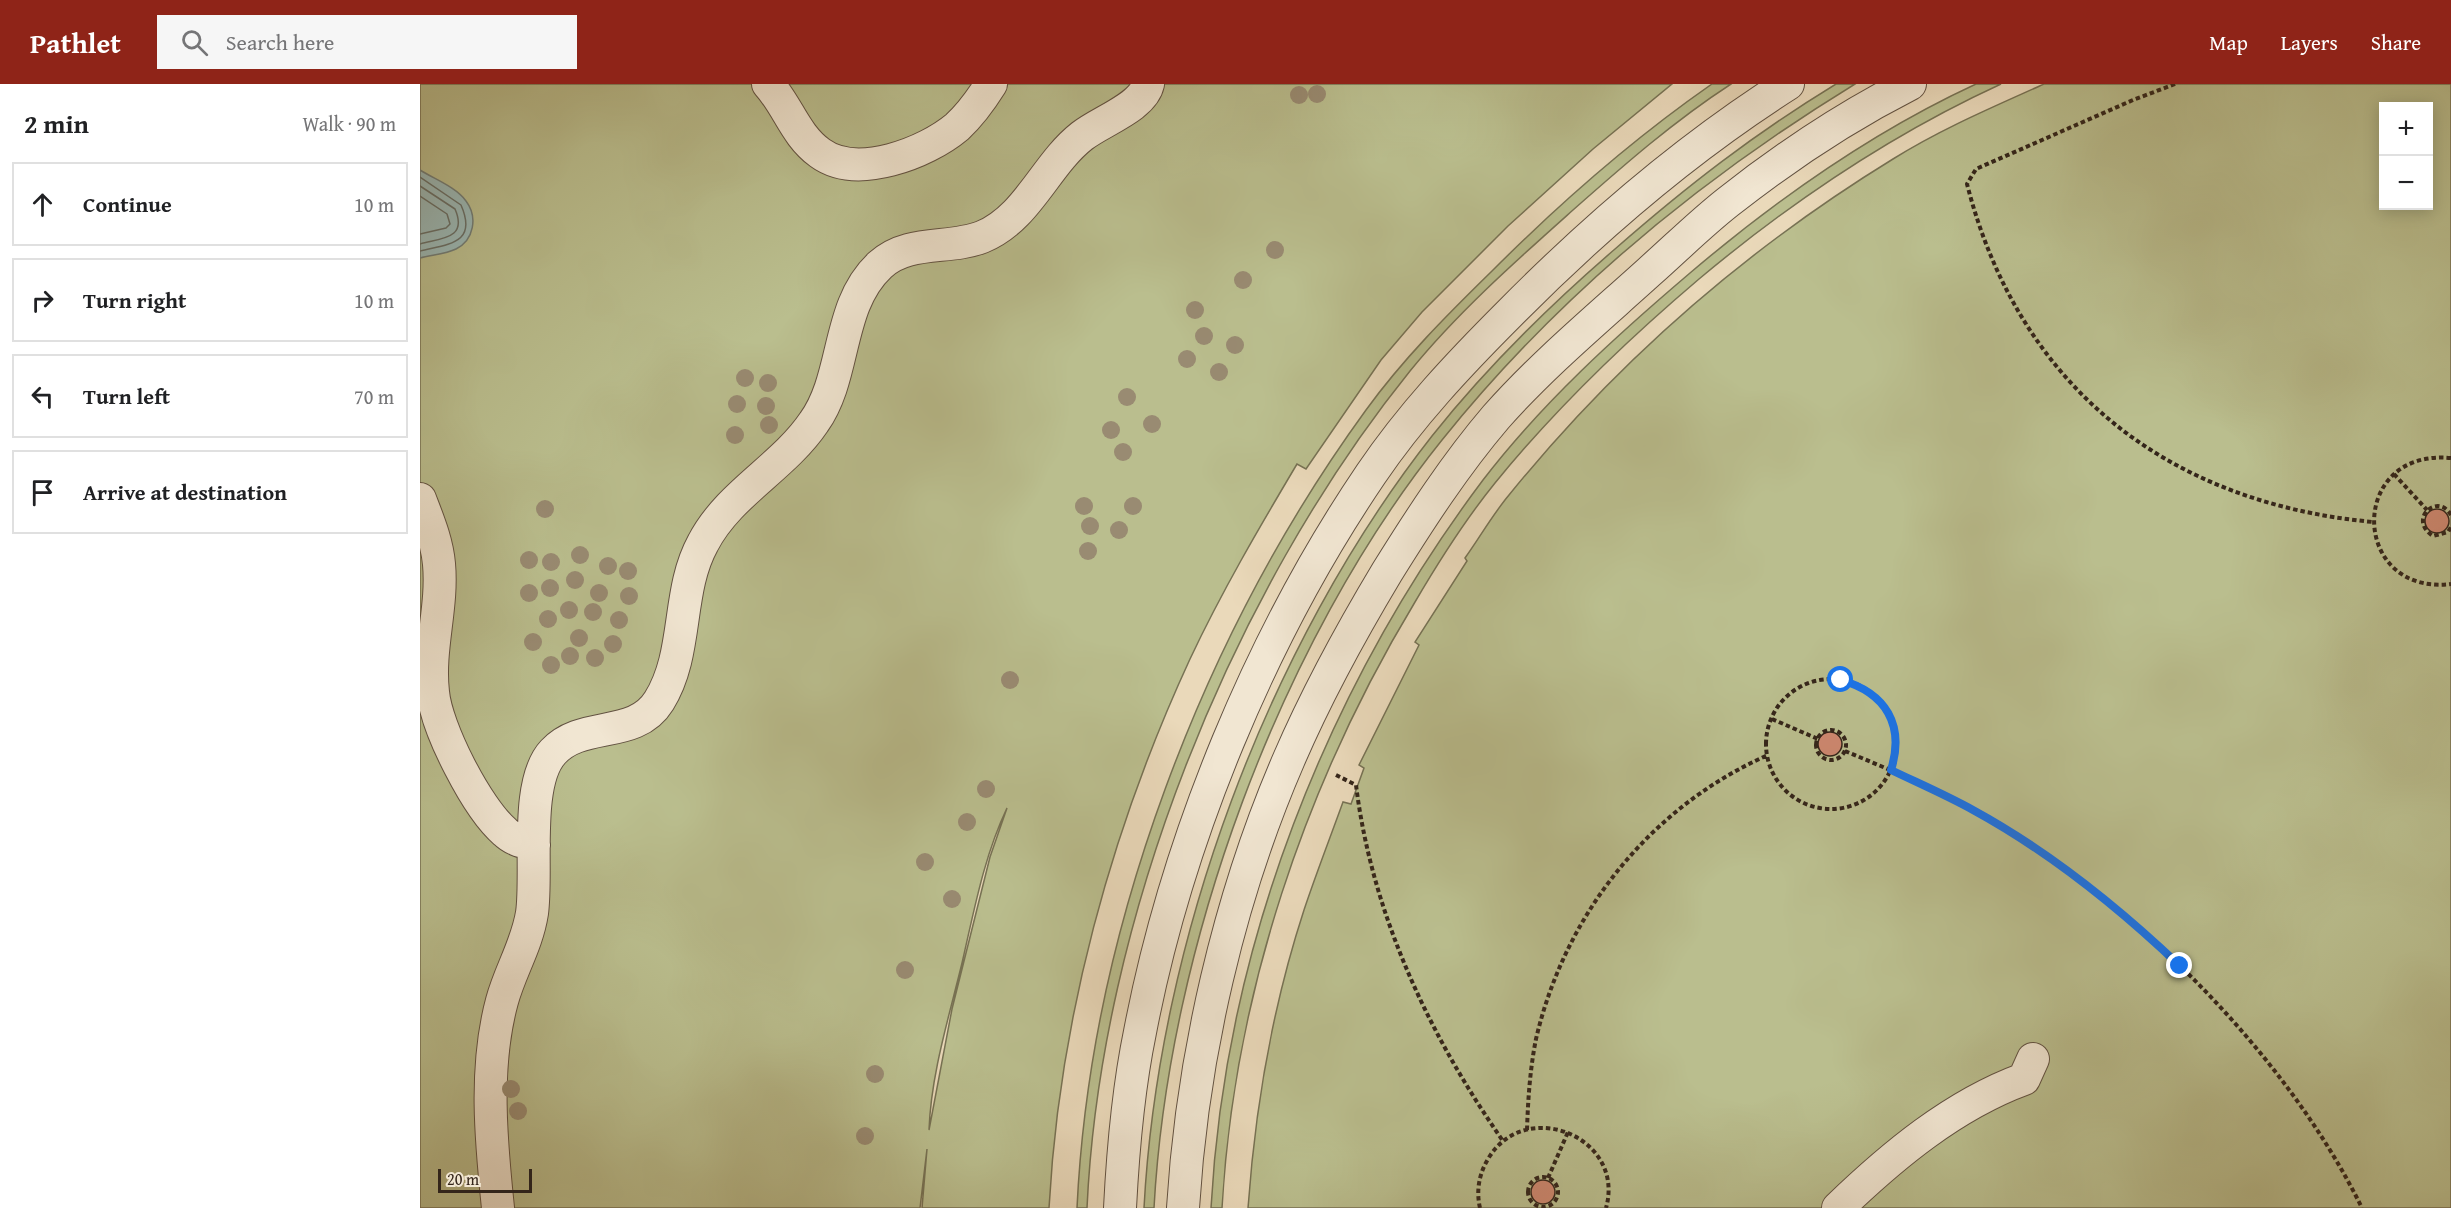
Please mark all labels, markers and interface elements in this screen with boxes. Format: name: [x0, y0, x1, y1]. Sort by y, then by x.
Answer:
search box: [157, 15, 577, 69]
text: Pathlet: [30, 22, 121, 63]
icon: search: [178, 26, 211, 59]
text: Search here: [226, 26, 334, 58]
text: Map: [2209, 27, 2248, 58]
text: Layers: [2281, 27, 2338, 58]
text: Share: [2371, 27, 2421, 58]
map controls: [2379, 102, 2433, 210]
button: +: [2379, 102, 2433, 156]
text: 2 min: [24, 104, 89, 143]
text: Walk · 90 m: [302, 109, 396, 138]
button: −: [2379, 156, 2433, 210]
icon: ahead: [26, 188, 59, 221]
text: Continue: [83, 188, 172, 220]
text: 10 m: [354, 190, 394, 219]
icon: right: [26, 284, 59, 317]
text: Turn right: [83, 284, 186, 316]
text: 10 m: [354, 286, 394, 315]
icon: left: [26, 380, 59, 413]
text: Turn left: [83, 380, 170, 412]
text: 70 m: [354, 382, 394, 411]
icon: arrive: [26, 476, 59, 509]
text: Arrive at destination: [83, 476, 287, 508]
route start: [1827, 666, 1853, 692]
route end: [2166, 952, 2192, 978]
scale bar: [438, 1166, 532, 1194]
text: 20 m: [447, 1167, 479, 1191]

